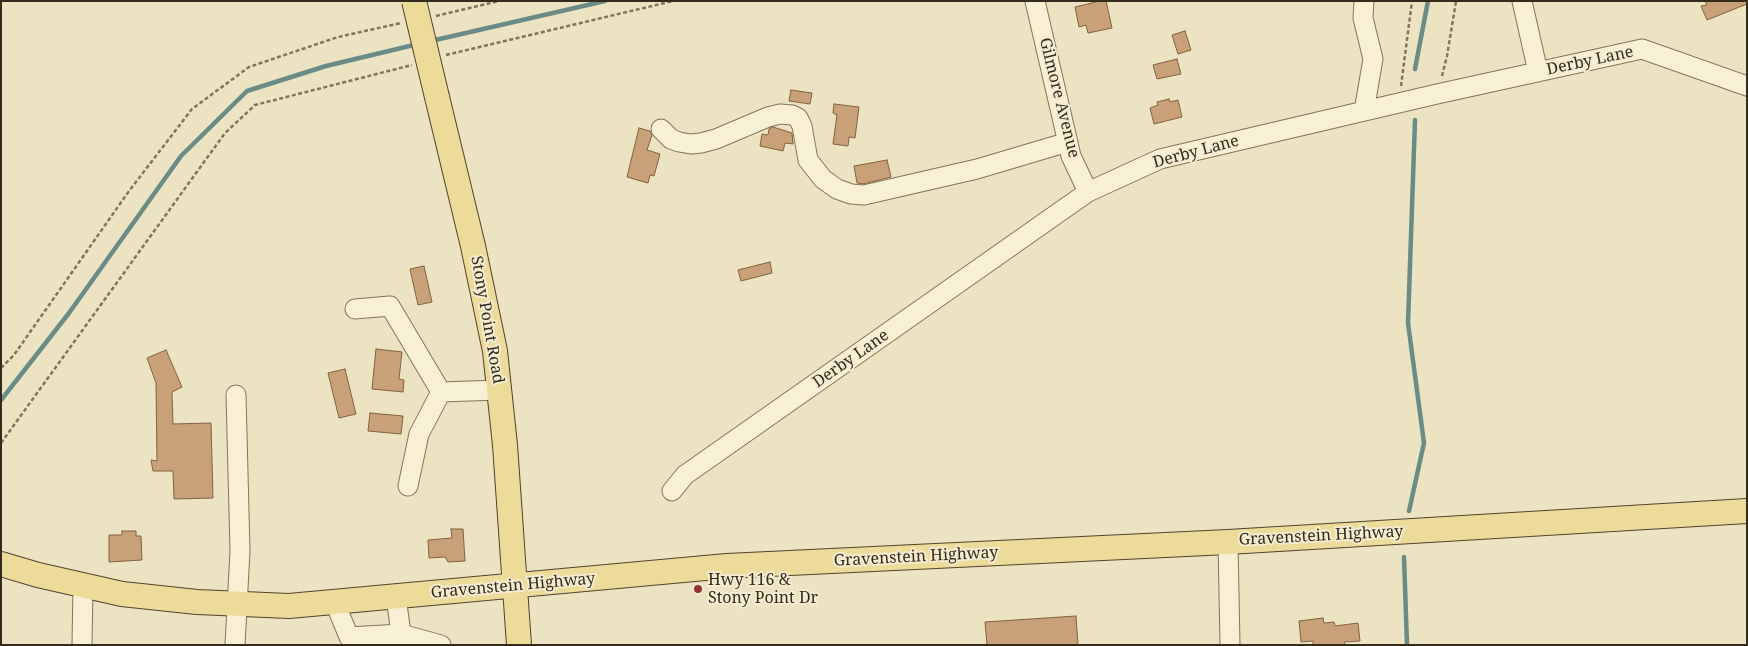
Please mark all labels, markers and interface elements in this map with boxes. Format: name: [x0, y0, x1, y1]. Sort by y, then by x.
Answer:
street label: Gilmore Avenue: [1035, 36, 1083, 160]
street label: Derby Lane: [1545, 42, 1635, 80]
street label: Derby Lane: [1151, 131, 1241, 173]
street label: Stony Point Road: [466, 255, 508, 385]
street label: Derby Lane: [809, 326, 893, 392]
street label: Gravenstein Highway: [1238, 522, 1404, 550]
street label: Gravenstein Highway: [833, 543, 999, 571]
street label: Gravenstein Highway: [430, 569, 596, 603]
place label: Hwy 116 & Stony Point Dr: [708, 570, 818, 608]
marker: Hwy 116 & Stony Point Dr: [692, 583, 704, 595]

